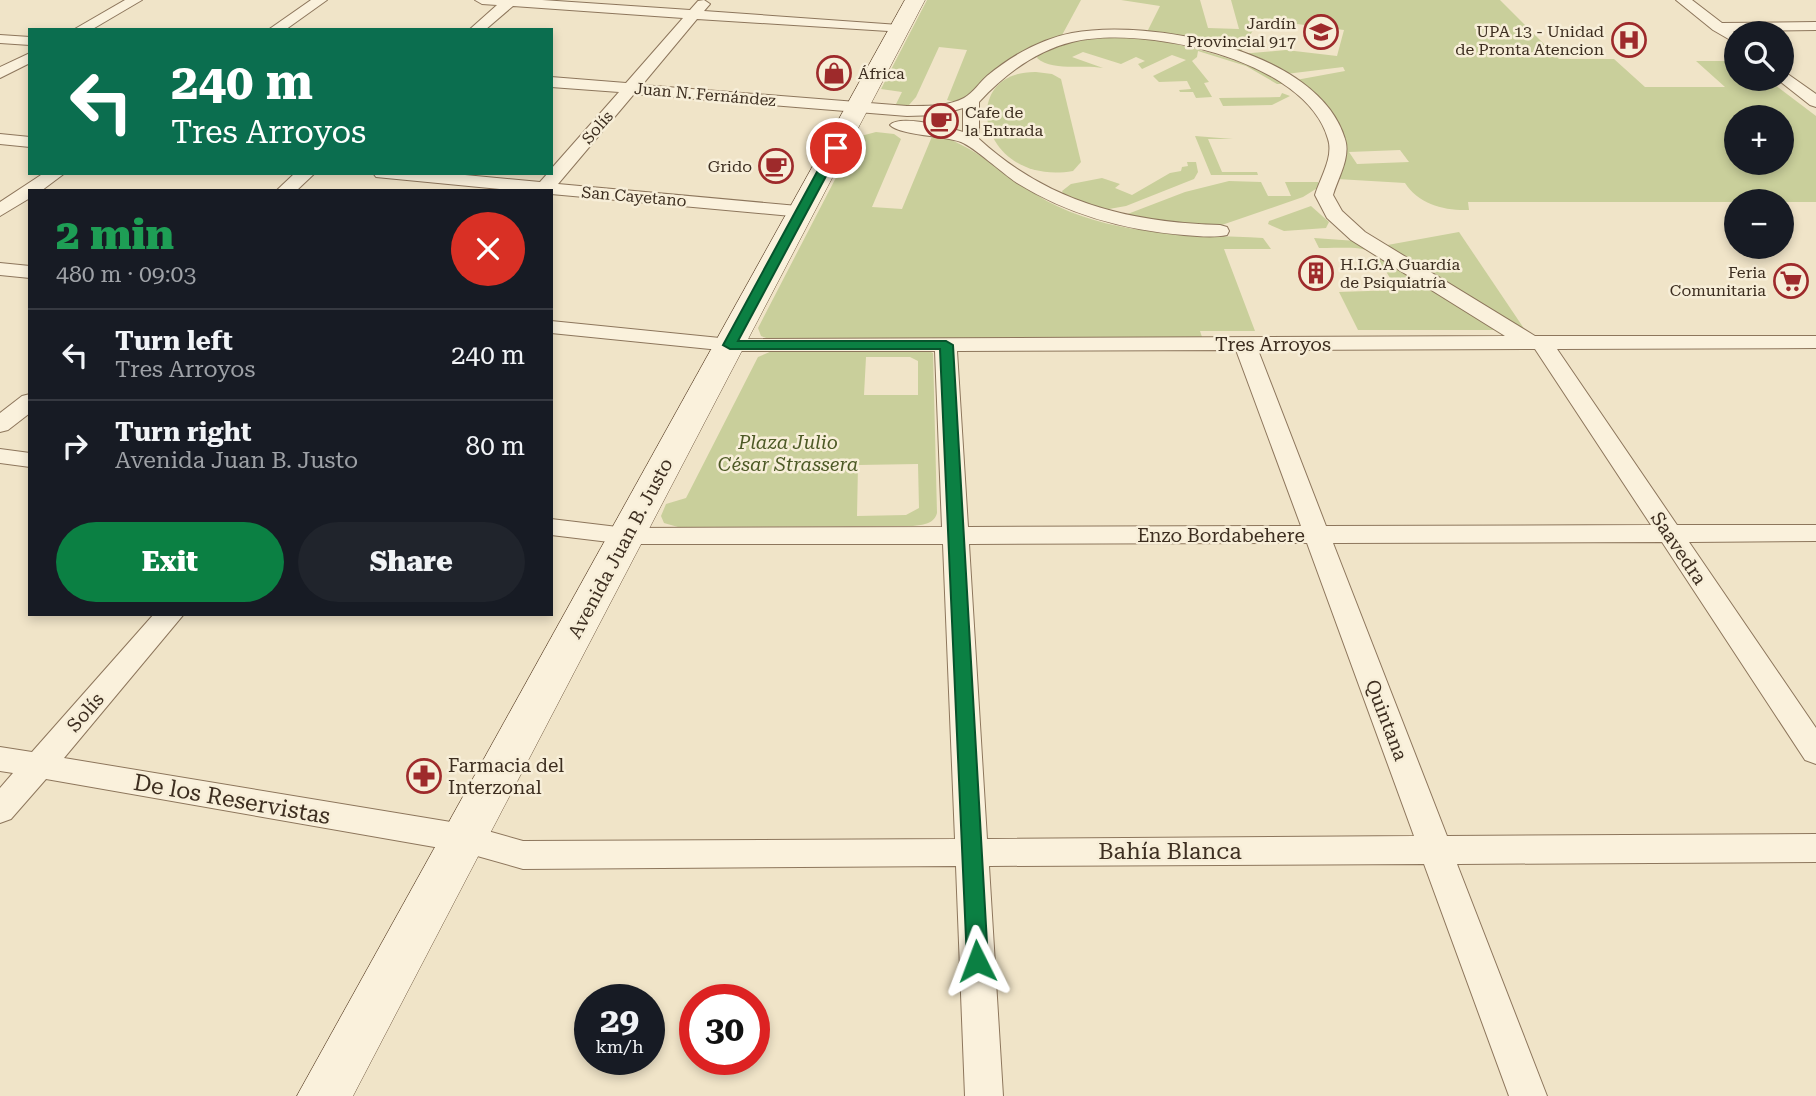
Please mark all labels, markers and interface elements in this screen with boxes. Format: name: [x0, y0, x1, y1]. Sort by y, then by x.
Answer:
school or university icon: Jardín Provincial 917: [1302, 13, 1340, 51]
place label: Jardín Provincial 917: [1186, 14, 1296, 51]
hospital icon: UPA 13 - Unidad de Pronta Atencion: [1610, 21, 1648, 59]
map controls: [1724, 21, 1794, 259]
button: search: [1724, 21, 1794, 91]
place label: UPA 13 - Unidad de Pronta Atencion: [1455, 22, 1604, 59]
text: 240 m: [171, 54, 313, 111]
shop icon: África: [815, 54, 853, 92]
icon: left: [56, 56, 147, 147]
place label: África: [858, 64, 905, 83]
street label: Juan N. Fernández: [633, 79, 777, 110]
cafe icon: Cafe de la Entrada: [922, 102, 960, 140]
place label: Cafe de la Entrada: [965, 103, 1043, 140]
button: +: [1724, 105, 1794, 175]
street label: Solís: [578, 107, 617, 148]
text: Tres Arroyos: [171, 113, 366, 151]
pin: [806, 118, 866, 178]
icon: arrive: [817, 129, 855, 167]
cafe icon: Grido: [757, 147, 795, 185]
place label: Grido: [708, 157, 752, 176]
street label: San Cayetano: [581, 182, 687, 211]
button: −: [1724, 189, 1794, 259]
text: 2 min: [56, 210, 174, 259]
button: close: [451, 212, 525, 286]
building icon: H.I.G.A Guardía de Psiquiatría: [1297, 254, 1335, 292]
place label: H.I.G.A Guardía de Psiquiatría: [1340, 255, 1460, 292]
text: 480 m · 09:03: [56, 261, 196, 288]
supermarket icon: Feria Comunitaria: [1772, 262, 1810, 300]
place label: Feria Comunitaria: [1670, 263, 1766, 300]
text: Turn left: [115, 326, 233, 356]
street label: Tres Arroyos: [1215, 333, 1331, 356]
icon: left: [56, 336, 94, 374]
text: 240 m: [451, 340, 525, 370]
text: Tres Arroyos: [115, 356, 255, 383]
text: Turn right: [115, 417, 251, 447]
icon: right: [56, 427, 94, 465]
text: 80 m: [466, 431, 525, 461]
park label: Plaza Julio César Strassera: [718, 431, 858, 476]
text: Avenida Juan B. Justo: [115, 447, 358, 474]
street label: Avenida Juan B. Justo: [563, 454, 678, 642]
street label: Saavedra: [1646, 507, 1712, 590]
button: Exit: [56, 522, 284, 602]
button: Share: [298, 522, 525, 602]
street label: Enzo Bordabehere: [1137, 524, 1305, 547]
street label: Quintana: [1361, 676, 1413, 765]
street label: Solís: [62, 688, 109, 737]
place label: Farmacia del Interzonal: [448, 754, 564, 799]
pharmacy icon: Farmacia del Interzonal: [405, 757, 443, 795]
street label: De los Reservistas: [131, 769, 333, 830]
street label: Bahía Blanca: [1098, 838, 1242, 865]
position arrow: [940, 924, 1014, 998]
speed limit sign: 30: [679, 984, 770, 1075]
text: 29: [600, 1000, 639, 1041]
text: km/h: [595, 1036, 644, 1057]

